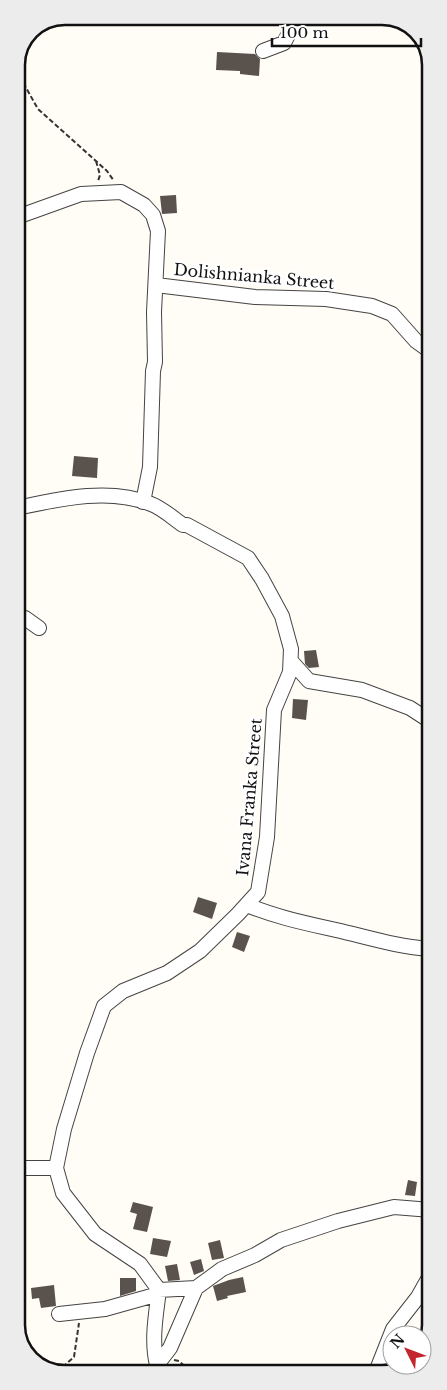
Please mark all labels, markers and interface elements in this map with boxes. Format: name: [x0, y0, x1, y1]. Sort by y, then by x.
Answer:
scale bar: [272, 15, 421, 47]
text: 100 m: [280, 23, 329, 42]
street label: Dolishnianka Street: [173, 259, 335, 293]
street label: Ivana Franka Street: [232, 717, 266, 877]
north arrow: [382, 1325, 432, 1375]
text: N: [386, 1330, 408, 1352]

